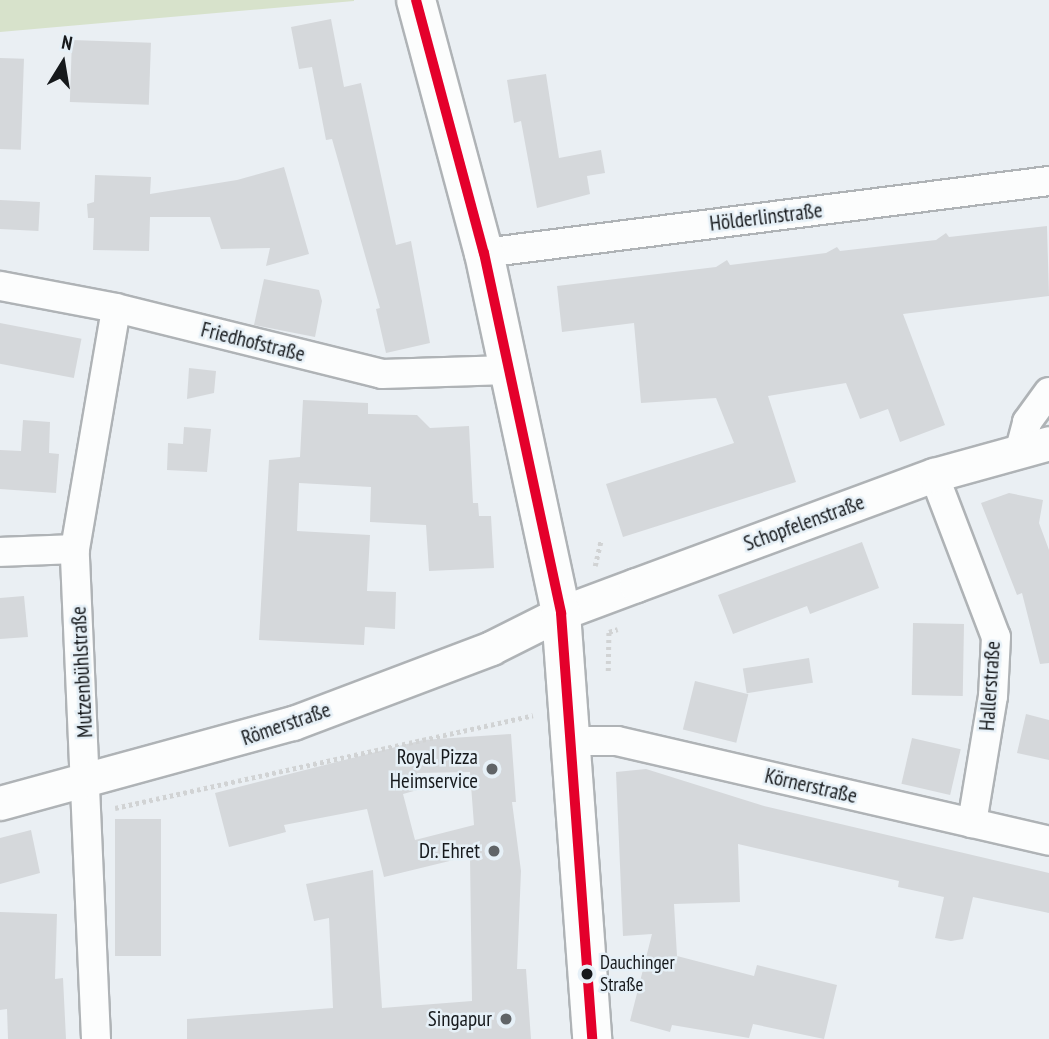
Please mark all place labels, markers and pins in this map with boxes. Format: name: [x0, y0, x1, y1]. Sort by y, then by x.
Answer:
place label: Royal Pizza Heimservice: [390, 744, 478, 794]
marker: Royal Pizza Heimservice: [484, 761, 500, 777]
place label: Dr. Ehret: [418, 838, 480, 864]
marker: Dr. Ehret: [486, 843, 502, 859]
place label: Dauchinger Straße: [600, 952, 675, 996]
marker: Dauchinger Straße: [580, 967, 594, 981]
place label: Singapur: [428, 1006, 492, 1032]
marker: Singapur: [498, 1011, 514, 1027]

